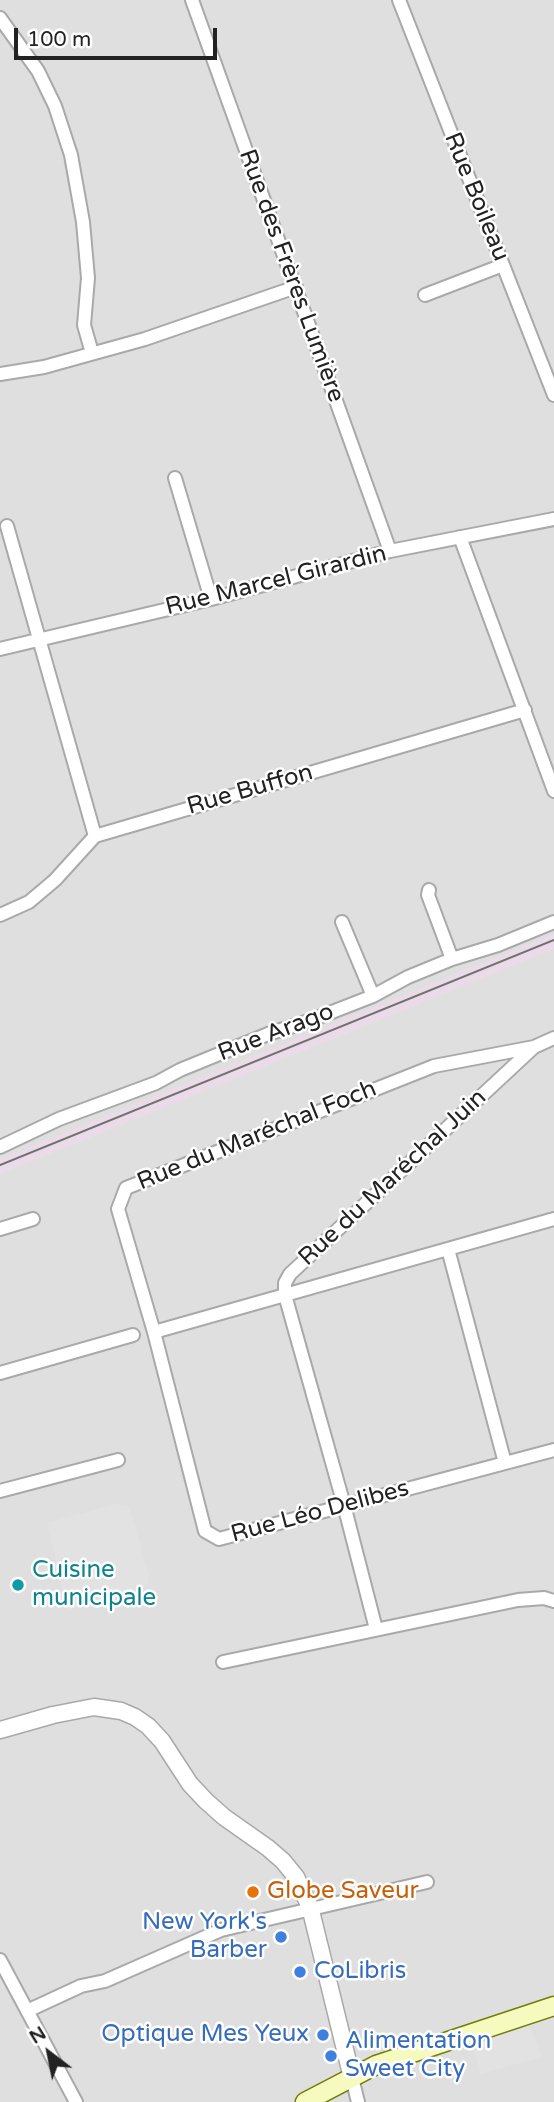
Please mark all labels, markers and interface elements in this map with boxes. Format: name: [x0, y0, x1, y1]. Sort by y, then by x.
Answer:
scale bar: [18, 14, 220, 58]
text: 100 m: [27, 27, 91, 52]
street label: Rue Boileau: [437, 128, 515, 266]
street label: Rue des Frères Lumière: [232, 146, 350, 406]
street label: Rue Marcel Girardin: [162, 540, 390, 622]
street label: Rue Buffon: [184, 758, 316, 822]
street label: Rue Arago: [214, 998, 338, 1068]
street label: Rue du Maréchal Foch: [133, 1075, 381, 1197]
street label: Rue du Maréchal Juin: [293, 1084, 493, 1272]
street label: Rue Léo Delibes: [228, 1474, 412, 1550]
place label: Cuisine municipale: [32, 1557, 156, 1613]
marker: Cuisine municipale: [10, 1577, 26, 1593]
place label: Globe Saveur: [267, 1878, 419, 1906]
marker: Globe Saveur: [245, 1884, 261, 1900]
place label: New York's Barber: [142, 1909, 267, 1965]
marker: New York's Barber: [273, 1929, 289, 1945]
place label: CoLibris: [314, 1958, 406, 1986]
marker: CoLibris: [292, 1964, 308, 1980]
north arrow: [14, 2018, 84, 2088]
place label: Optique Mes Yeux: [101, 2021, 309, 2049]
text: N: [26, 2022, 50, 2049]
marker: Optique Mes Yeux: [315, 2027, 331, 2043]
place label: Alimentation Sweet City: [345, 2028, 491, 2084]
marker: Alimentation Sweet City: [323, 2048, 339, 2064]

